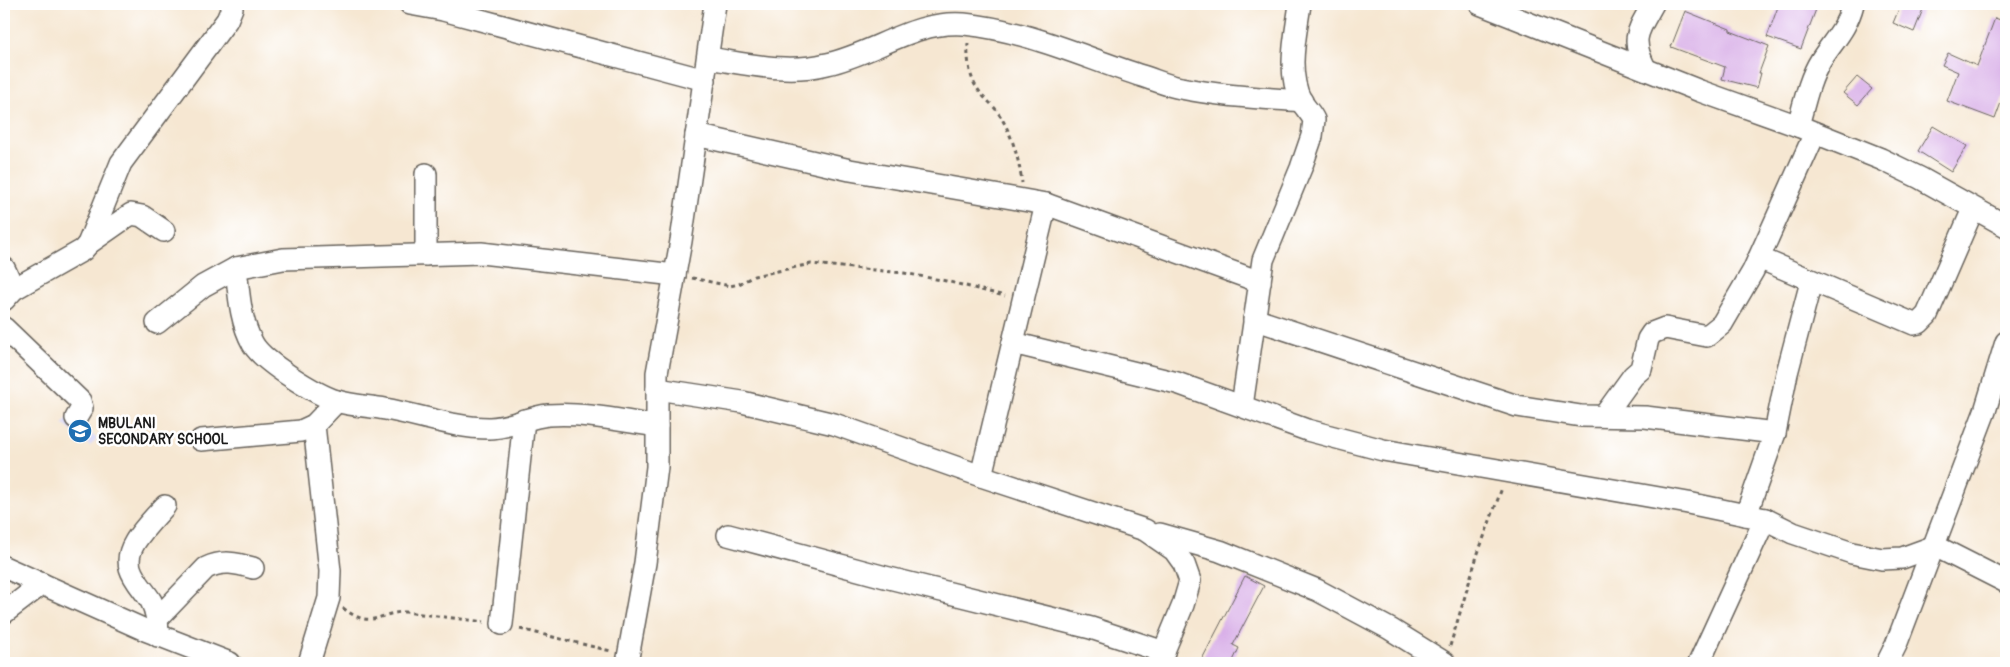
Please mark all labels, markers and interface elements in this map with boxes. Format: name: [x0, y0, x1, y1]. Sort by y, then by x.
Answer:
place label: MBULANI SECONDARY SCHOOL: [98, 415, 228, 448]
school or university icon: MBULANI SECONDARY SCHOOL: [67, 418, 93, 444]

